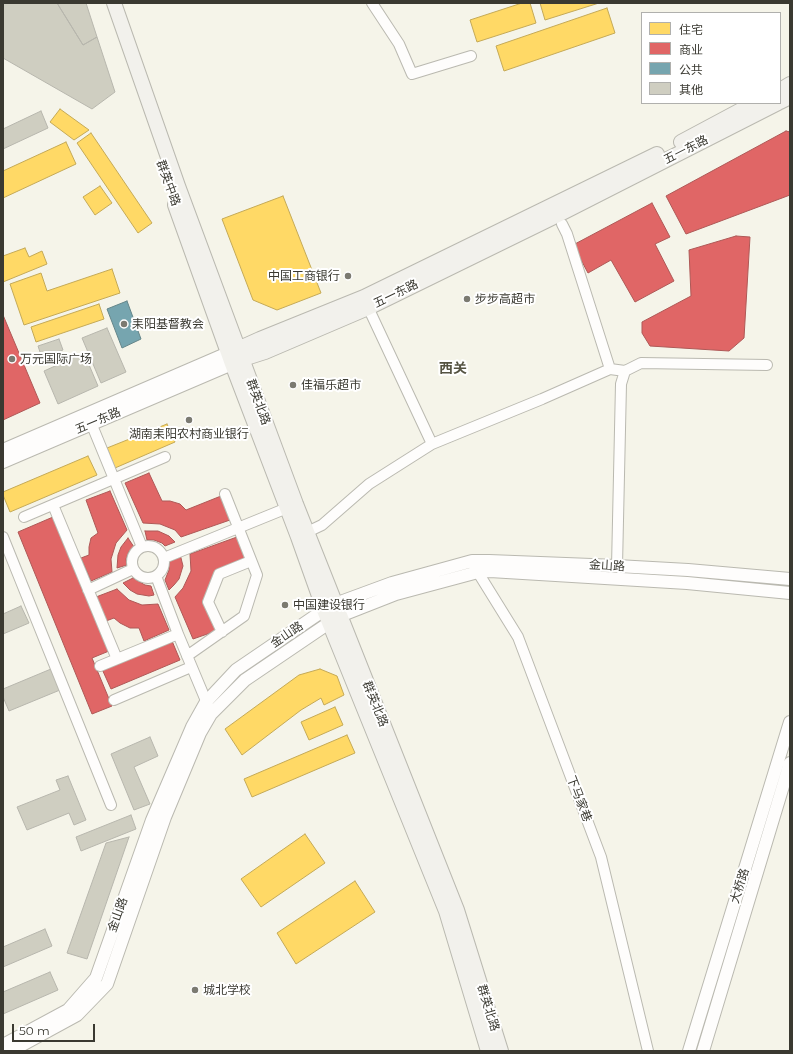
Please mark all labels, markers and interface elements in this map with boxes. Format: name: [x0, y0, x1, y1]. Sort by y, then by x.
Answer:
legend: [641, 12, 781, 104]
text: 住宅: [679, 22, 703, 37]
text: 商业: [679, 42, 703, 57]
text: 公共: [679, 62, 703, 77]
text: 其他: [679, 82, 703, 97]
street label: 五一东路: [661, 133, 711, 167]
street label: 群英中路: [153, 158, 183, 208]
place label: 中国工商银行: [268, 269, 340, 283]
marker: 中国工商银行: [343, 271, 353, 281]
street label: 五一东路: [371, 277, 421, 311]
place label: 步步高超市: [475, 292, 535, 306]
marker: 步步高超市: [462, 294, 472, 304]
place label: 耒阳基督教会: [132, 317, 204, 331]
marker: 耒阳基督教会: [119, 319, 129, 329]
place label: 万元国际广场: [20, 352, 92, 366]
marker: 万元国际广场: [7, 354, 17, 364]
district label: 西关: [439, 361, 467, 377]
street label: 群英北路: [243, 377, 273, 427]
place label: 佳福乐超市: [301, 378, 361, 392]
marker: 佳福乐超市: [288, 380, 298, 390]
street label: 五一东路: [73, 405, 123, 437]
marker: 湖南耒阳农村商业银行: [184, 415, 194, 425]
place label: 湖南耒阳农村商业银行: [129, 427, 249, 441]
street label: 金山路: [589, 558, 625, 574]
place label: 中国建设银行: [293, 598, 365, 612]
marker: 中国建设银行: [280, 600, 290, 610]
street label: 金山路: [268, 619, 306, 651]
street label: 群英北路: [359, 679, 391, 729]
street label: 下马家巷: [564, 774, 594, 824]
street label: 大桥路: [728, 867, 752, 905]
street label: 金山路: [105, 896, 131, 934]
place label: 城北学校: [203, 983, 251, 997]
street label: 群英北路: [474, 983, 502, 1033]
marker: 城北学校: [190, 985, 200, 995]
scale bar: [14, 1016, 97, 1042]
text: 50 m: [19, 1023, 50, 1038]

